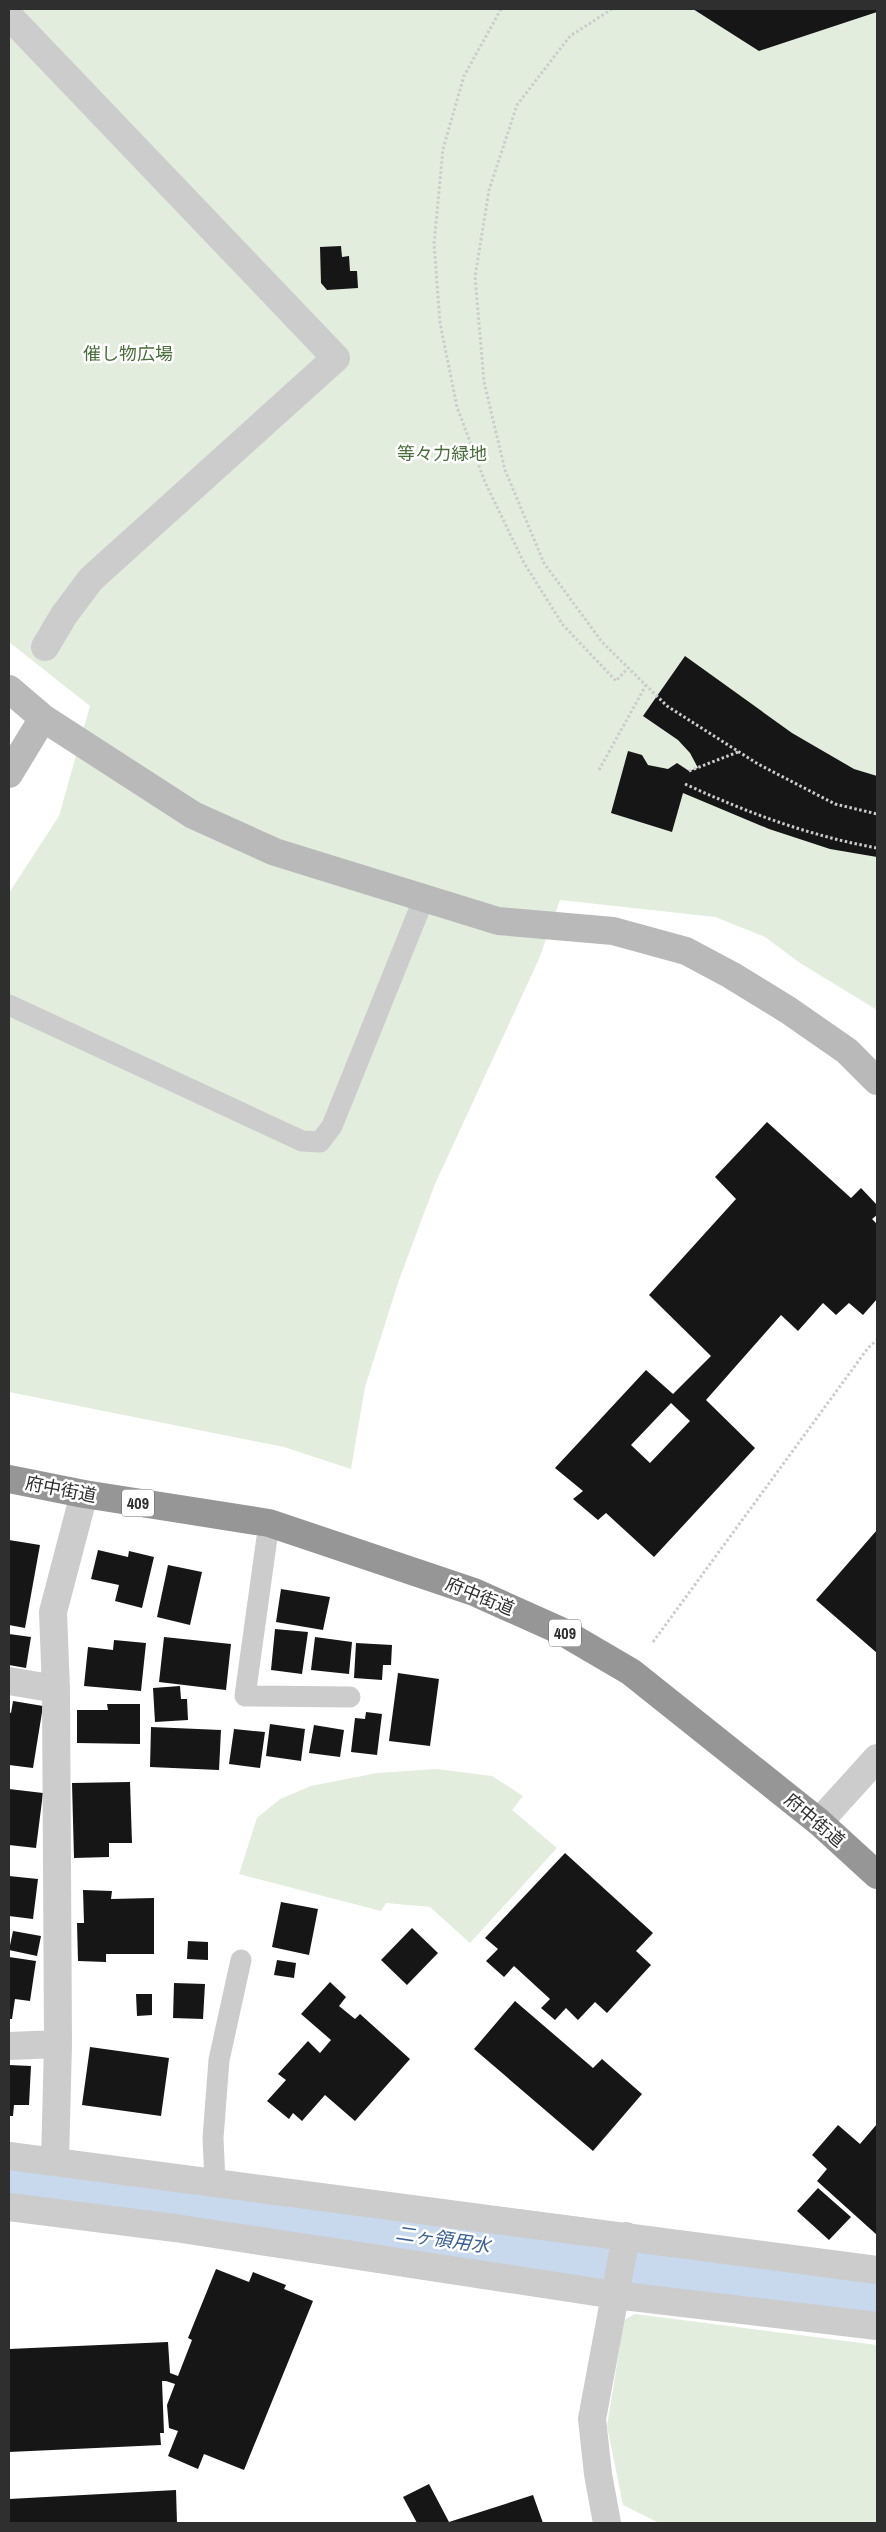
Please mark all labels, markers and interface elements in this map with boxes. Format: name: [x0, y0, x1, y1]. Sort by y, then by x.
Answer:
park label: 催し物広場: [83, 341, 173, 366]
park label: 等々力緑地: [397, 441, 487, 466]
street label: 府中街道: [23, 1470, 99, 1508]
road number: 409: [122, 1490, 154, 1516]
street label: 府中街道: [442, 1571, 518, 1621]
road number: 409: [549, 1620, 581, 1646]
street label: 府中街道: [779, 1787, 851, 1853]
water label: 二ヶ領用水: [394, 2220, 494, 2259]

